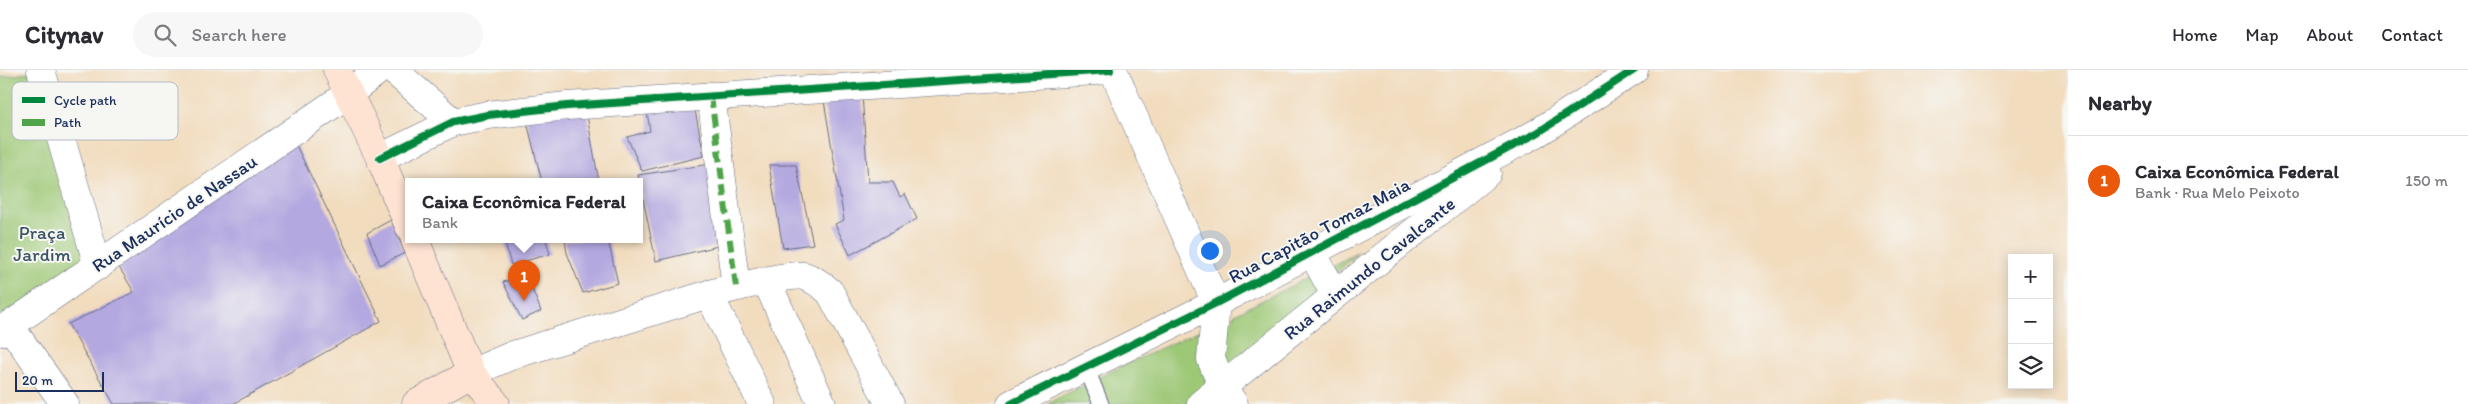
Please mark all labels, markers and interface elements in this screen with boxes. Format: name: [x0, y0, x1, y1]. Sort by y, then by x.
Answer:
search box: [133, 12, 483, 57]
text: Citynav: [25, 20, 103, 49]
icon: search: [151, 21, 179, 49]
text: Search here: [191, 23, 287, 46]
text: Home: [2172, 24, 2218, 46]
text: Map: [2246, 24, 2279, 46]
text: About: [2307, 24, 2353, 46]
text: Contact: [2381, 24, 2443, 46]
legend: [12, 82, 178, 140]
text: Nearby: [2088, 90, 2152, 115]
text: Cycle path: [54, 92, 117, 109]
text: Path: [54, 114, 81, 131]
street label: Rua Maurício de Nassau: [87, 149, 262, 277]
text: Caixa Econômica Federal: [2135, 160, 2339, 183]
text: 1: [2100, 171, 2108, 190]
text: 150 m: [2405, 171, 2448, 190]
street label: Rua Capitão Tomaz Maia: [1225, 173, 1414, 288]
popup: [405, 178, 643, 243]
text: Bank · Rua Melo Peixoto: [2135, 183, 2300, 202]
text: Caixa Econômica Federal: [422, 190, 626, 213]
street label: Rua Raimundo Cavalcante: [1279, 192, 1460, 345]
text: Bank: [422, 213, 458, 232]
park label: Praça Jardim: [13, 221, 71, 266]
your location: [1197, 238, 1223, 264]
map controls: [2008, 254, 2053, 389]
button: +: [2008, 254, 2053, 299]
pin: 1: [508, 260, 540, 301]
button: −: [2008, 299, 2053, 344]
button: layers: [2008, 344, 2053, 389]
scale bar: [15, 369, 104, 392]
text: 20 m: [22, 372, 53, 389]

